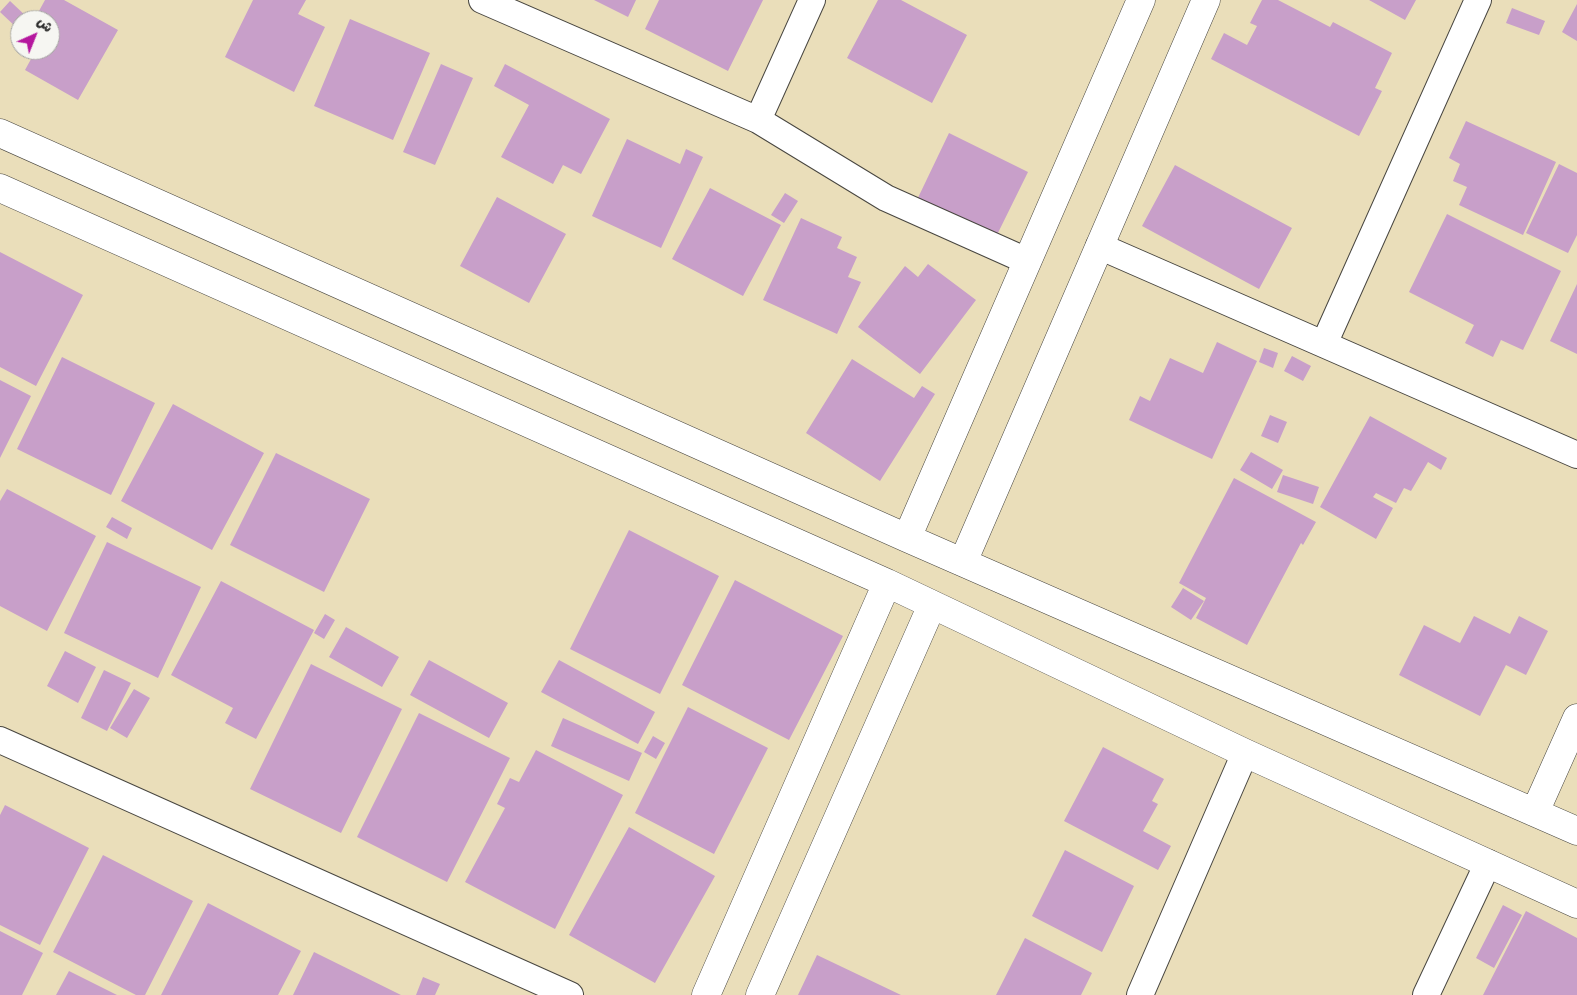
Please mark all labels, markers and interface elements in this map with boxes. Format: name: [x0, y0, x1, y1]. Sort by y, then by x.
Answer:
north arrow: [10, 10, 60, 60]
text: ش: [31, 10, 59, 39]

